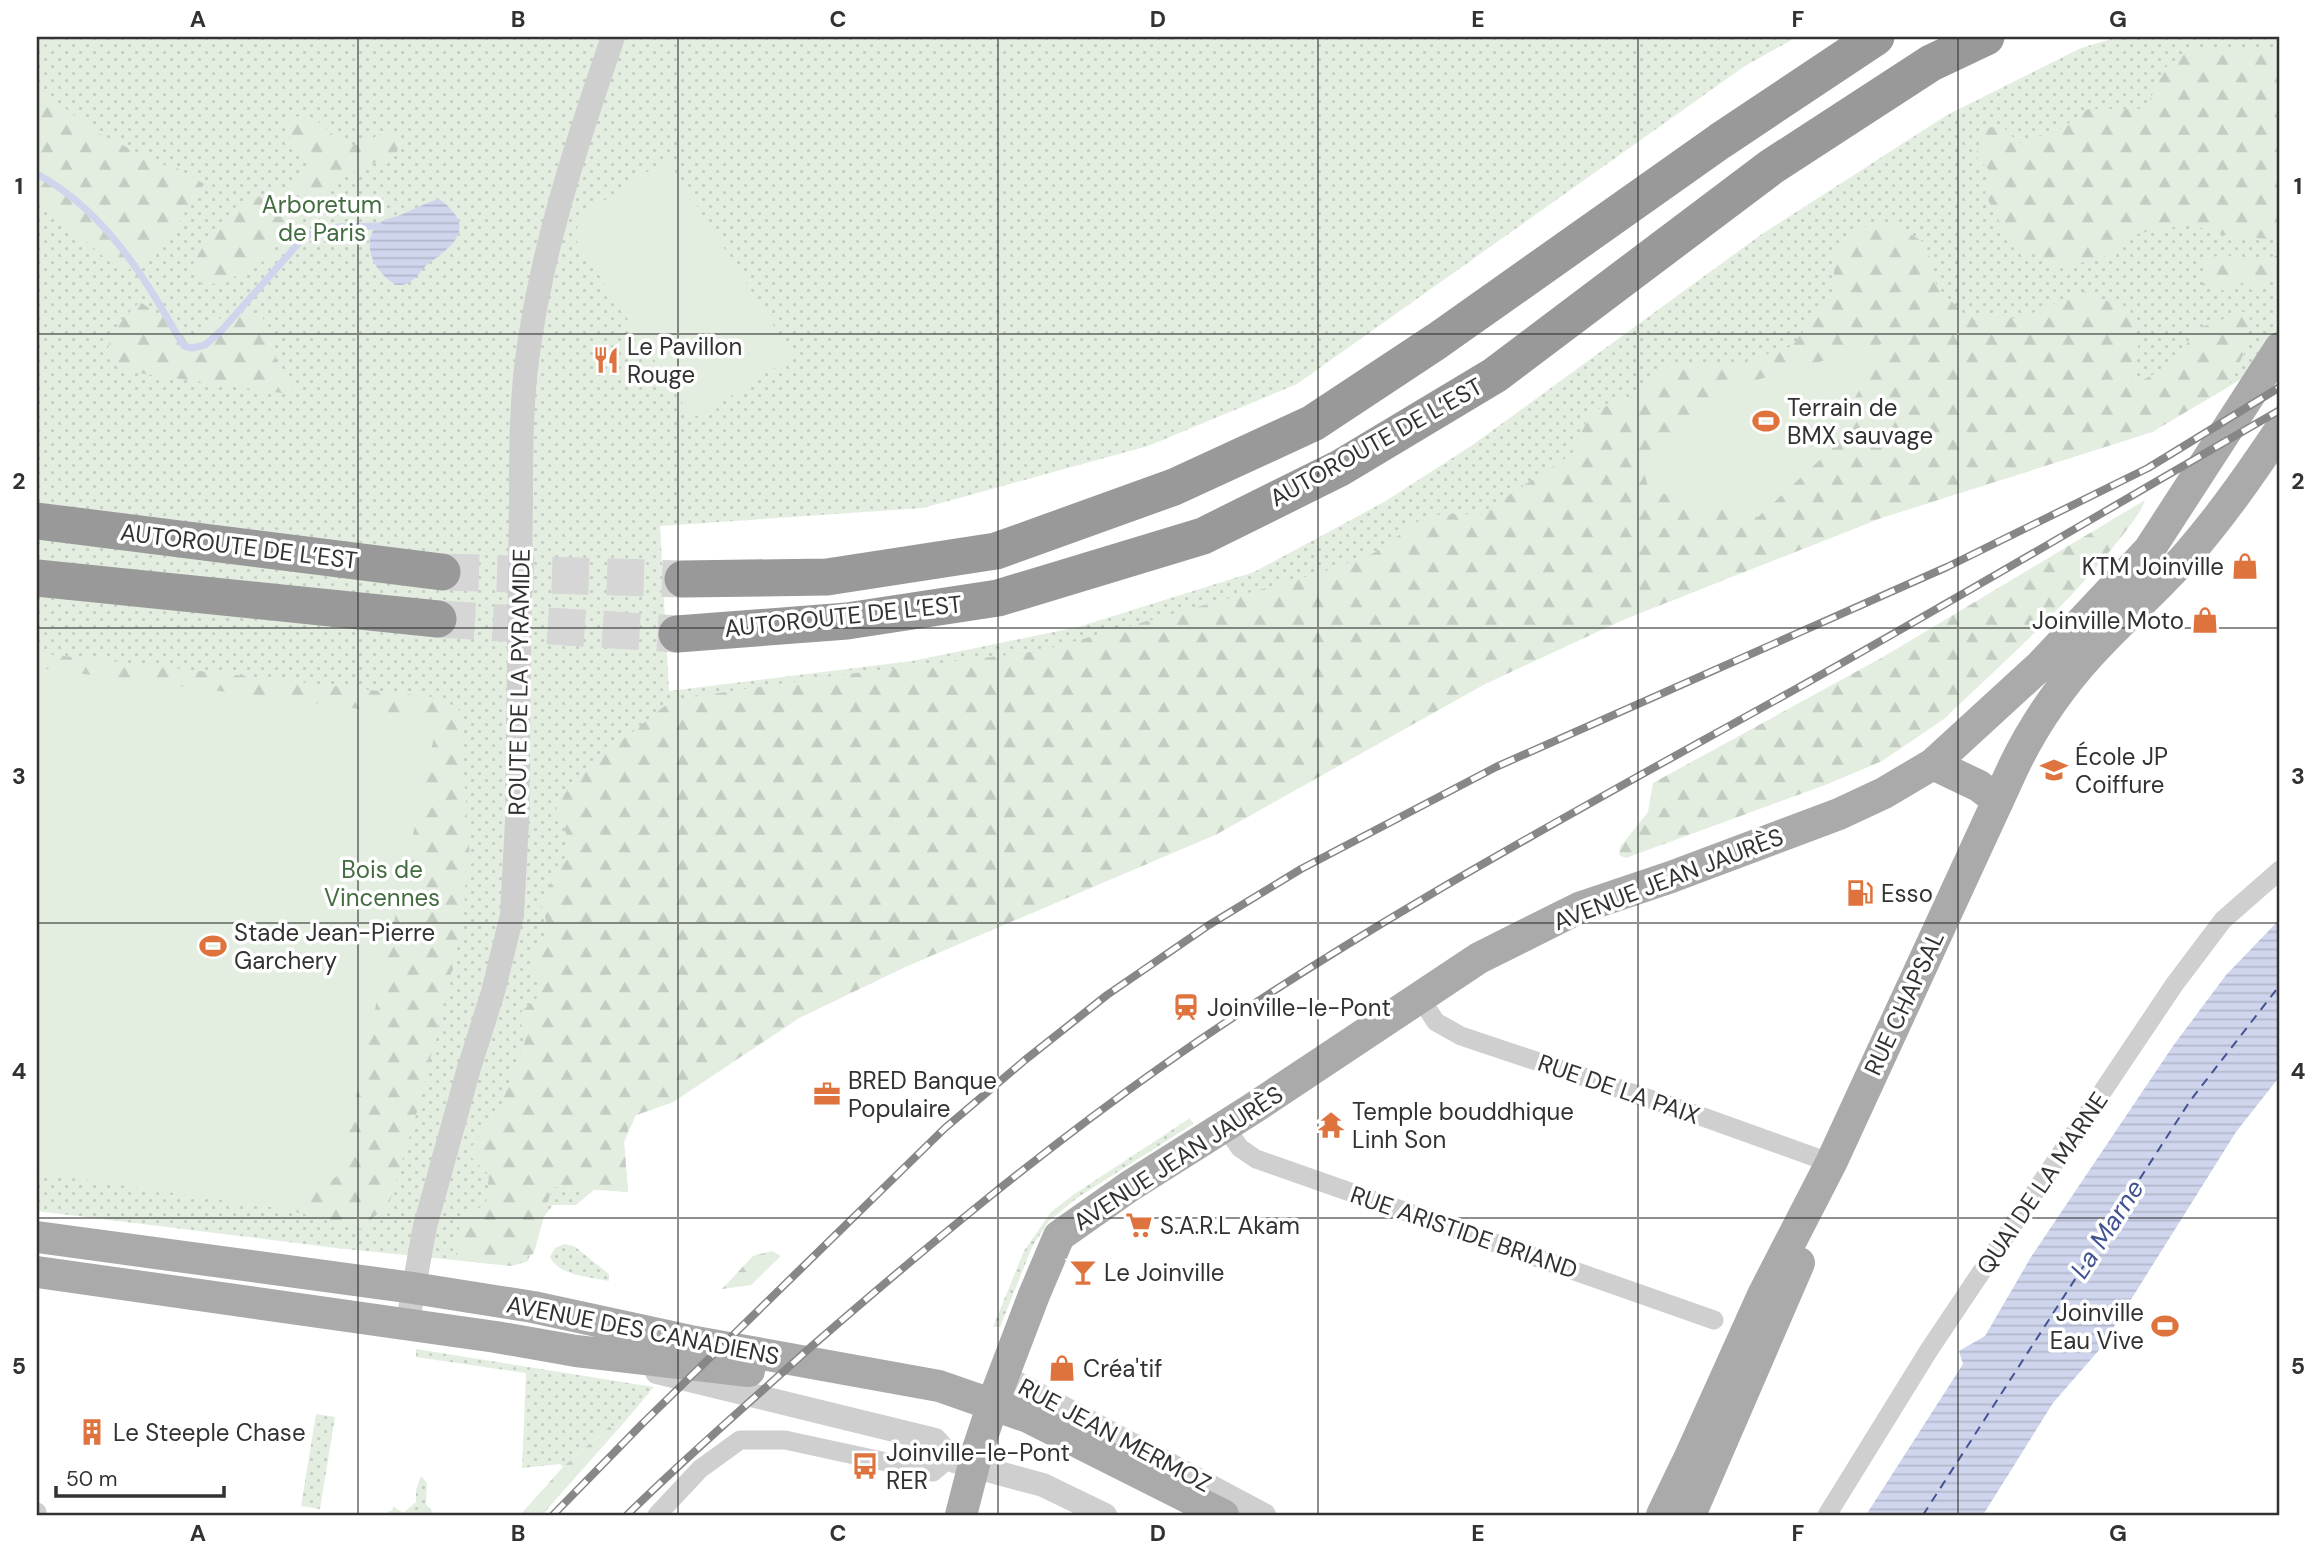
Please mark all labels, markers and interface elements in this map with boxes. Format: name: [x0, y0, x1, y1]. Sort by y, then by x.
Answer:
text: A: [190, 4, 206, 34]
text: B: [511, 4, 525, 34]
text: C: [830, 4, 846, 34]
text: D: [1150, 4, 1166, 34]
text: E: [1471, 4, 1485, 34]
text: F: [1792, 4, 1805, 34]
text: G: [2109, 4, 2127, 34]
text: 1: [15, 171, 23, 201]
text: 1: [2294, 171, 2302, 201]
park label: Arboretum de Paris: [262, 189, 382, 248]
place label: Le Pavillon Rouge: [627, 331, 742, 390]
restaurant icon: Le Pavillon Rouge: [591, 345, 621, 375]
street label: AUTOROUTE DE L’EST: [1264, 371, 1488, 513]
place label: Terrain de BMX sauvage: [1787, 392, 1933, 451]
sports icon: Terrain de BMX sauvage: [1751, 406, 1781, 436]
text: 2: [12, 466, 26, 496]
text: 2: [2291, 466, 2305, 496]
street label: AUTOROUTE DE L’EST: [119, 516, 359, 576]
street label: ROUTE DE LA PYRAMIDE: [501, 548, 537, 816]
place label: KTM Joinville: [2082, 551, 2224, 582]
shop icon: KTM Joinville: [2230, 551, 2260, 581]
street label: AUTOROUTE DE L’EST: [723, 588, 963, 644]
place label: Joinville Moto: [2032, 605, 2184, 636]
shop icon: Joinville Moto: [2190, 605, 2220, 635]
place label: École JP Coiffure: [2075, 741, 2168, 800]
school or university icon: École JP Coiffure: [2039, 755, 2069, 785]
text: 3: [12, 761, 26, 791]
text: 3: [2291, 761, 2305, 791]
street label: AVENUE JEAN JAURÈS: [1549, 821, 1787, 937]
park label: Bois de Vincennes: [324, 854, 440, 913]
fuel station icon: Esso: [1845, 878, 1875, 908]
place label: Esso: [1881, 878, 1933, 909]
place label: Stade Jean-Pierre Garchery: [234, 917, 435, 976]
street label: RUE CHAPSAL: [1857, 926, 1951, 1080]
sports icon: Stade Jean-Pierre Garchery: [198, 931, 228, 961]
station icon: Joinville-le-Pont: [1171, 992, 1201, 1022]
place label: Joinville-le-Pont: [1207, 992, 1391, 1023]
street label: RUE DE LA PAIX: [1534, 1047, 1704, 1131]
text: 4: [12, 1056, 27, 1086]
text: 4: [2291, 1056, 2306, 1086]
place label: BRED Banque Populaire: [848, 1065, 997, 1124]
office icon: BRED Banque Populaire: [812, 1079, 842, 1109]
street label: AVENUE JEAN JAURÈS: [1067, 1079, 1289, 1237]
street label: QUAI DE LA MARNE: [1969, 1086, 2115, 1280]
place label: Temple bouddhique Linh Son: [1352, 1096, 1574, 1155]
temple icon: Temple bouddhique Linh Son: [1316, 1110, 1346, 1140]
water label: La Marne: [2063, 1173, 2151, 1285]
street label: RUE ARISTIDE BRIAND: [1346, 1179, 1582, 1285]
supermarket icon: S.A.R.L Akam: [1124, 1210, 1154, 1240]
place label: S.A.R.L Akam: [1160, 1210, 1300, 1241]
bar icon: Le Joinville: [1068, 1257, 1098, 1287]
place label: Le Joinville: [1104, 1257, 1224, 1288]
street label: AVENUE DES CANADIENS: [504, 1288, 782, 1372]
place label: Joinville Eau Vive: [2050, 1297, 2144, 1356]
sports icon: Joinville Eau Vive: [2150, 1311, 2180, 1341]
text: 5: [12, 1351, 26, 1381]
text: 5: [2291, 1351, 2305, 1381]
shop icon: Créa'tif: [1047, 1353, 1077, 1383]
place label: Créa'tif: [1083, 1353, 1162, 1384]
street label: RUE JEAN MERMOZ: [1013, 1371, 1217, 1499]
building icon: Le Steeple Chase: [77, 1417, 107, 1447]
place label: Le Steeple Chase: [113, 1417, 306, 1448]
place label: Joinville-le-Pont RER: [886, 1437, 1070, 1496]
bus stop icon: Joinville-le-Pont RER: [850, 1451, 880, 1481]
scale bar: [56, 1454, 224, 1498]
text: 50 m: [66, 1465, 117, 1493]
text: A: [190, 1518, 206, 1548]
text: B: [511, 1518, 525, 1548]
text: C: [830, 1518, 846, 1548]
text: D: [1150, 1518, 1166, 1548]
text: E: [1471, 1518, 1485, 1548]
text: F: [1792, 1518, 1805, 1548]
text: G: [2109, 1518, 2127, 1548]

